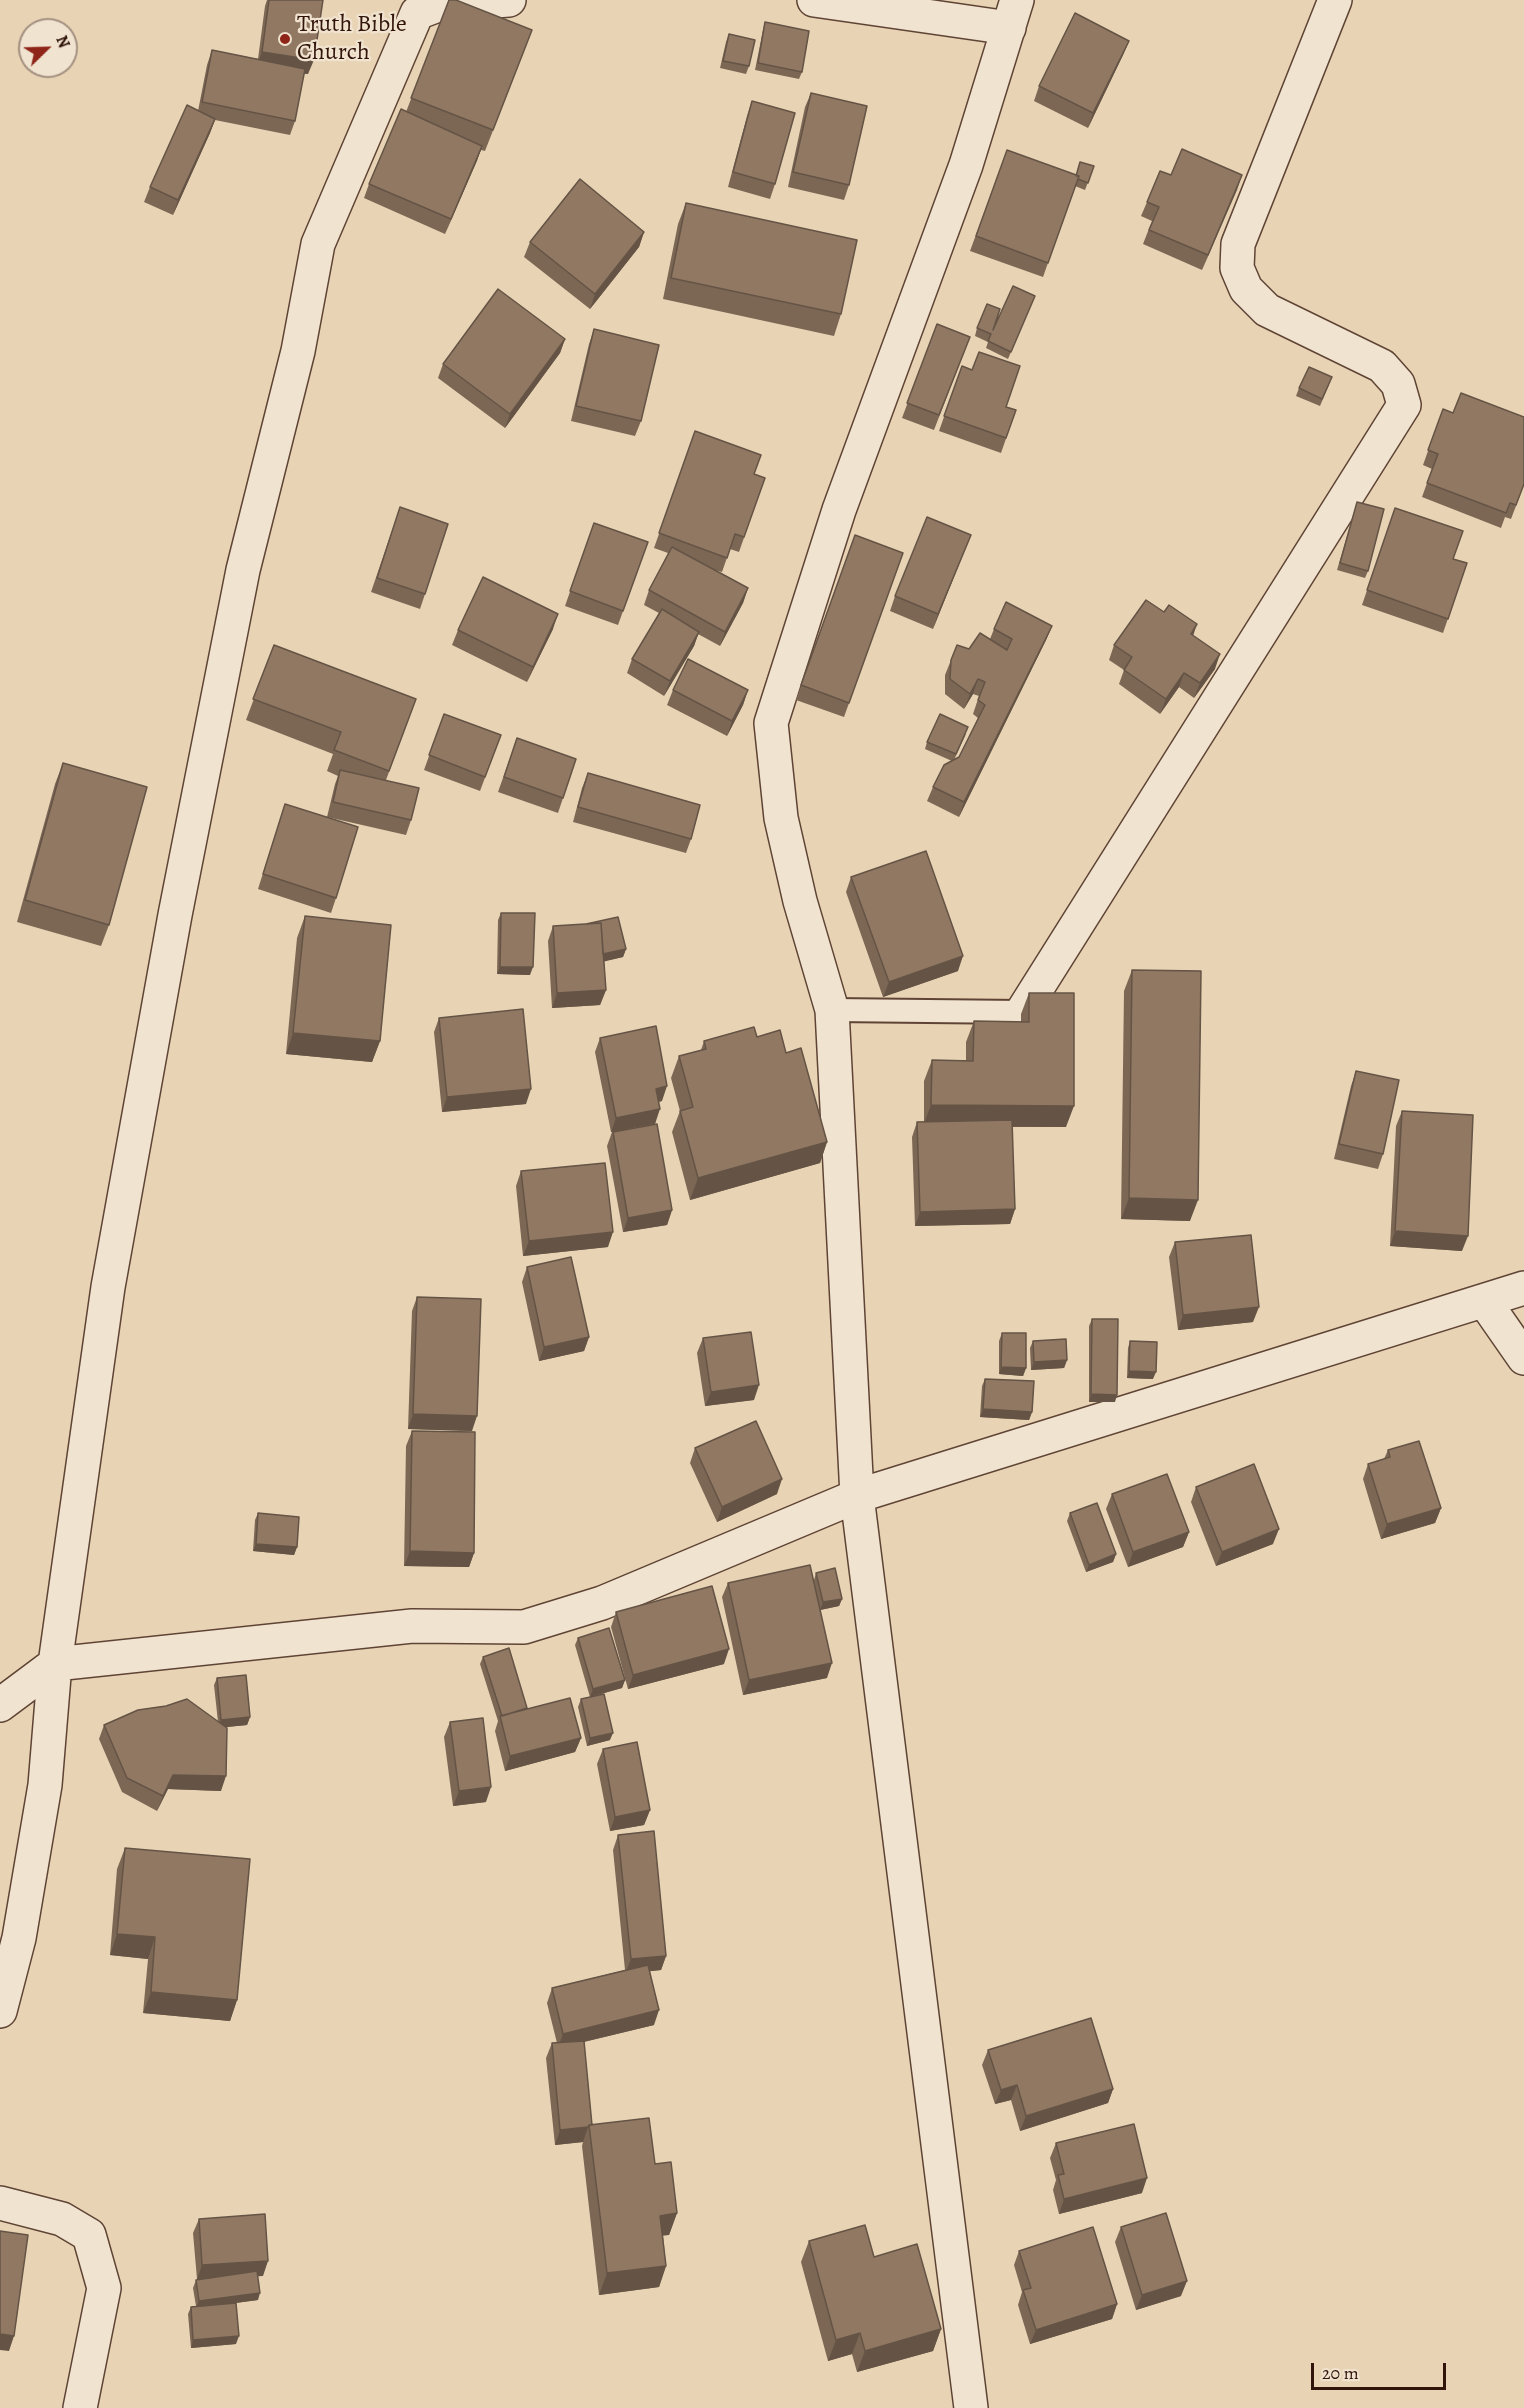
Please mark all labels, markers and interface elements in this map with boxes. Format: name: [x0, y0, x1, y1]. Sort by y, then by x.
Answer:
place label: Truth Bible Church: [297, 11, 407, 67]
north arrow: [18, 18, 78, 78]
text: N: [50, 32, 75, 51]
marker: Truth Bible Church: [278, 32, 292, 46]
scale bar: [1314, 2351, 1449, 2389]
text: 20 m: [1322, 2361, 1359, 2385]

